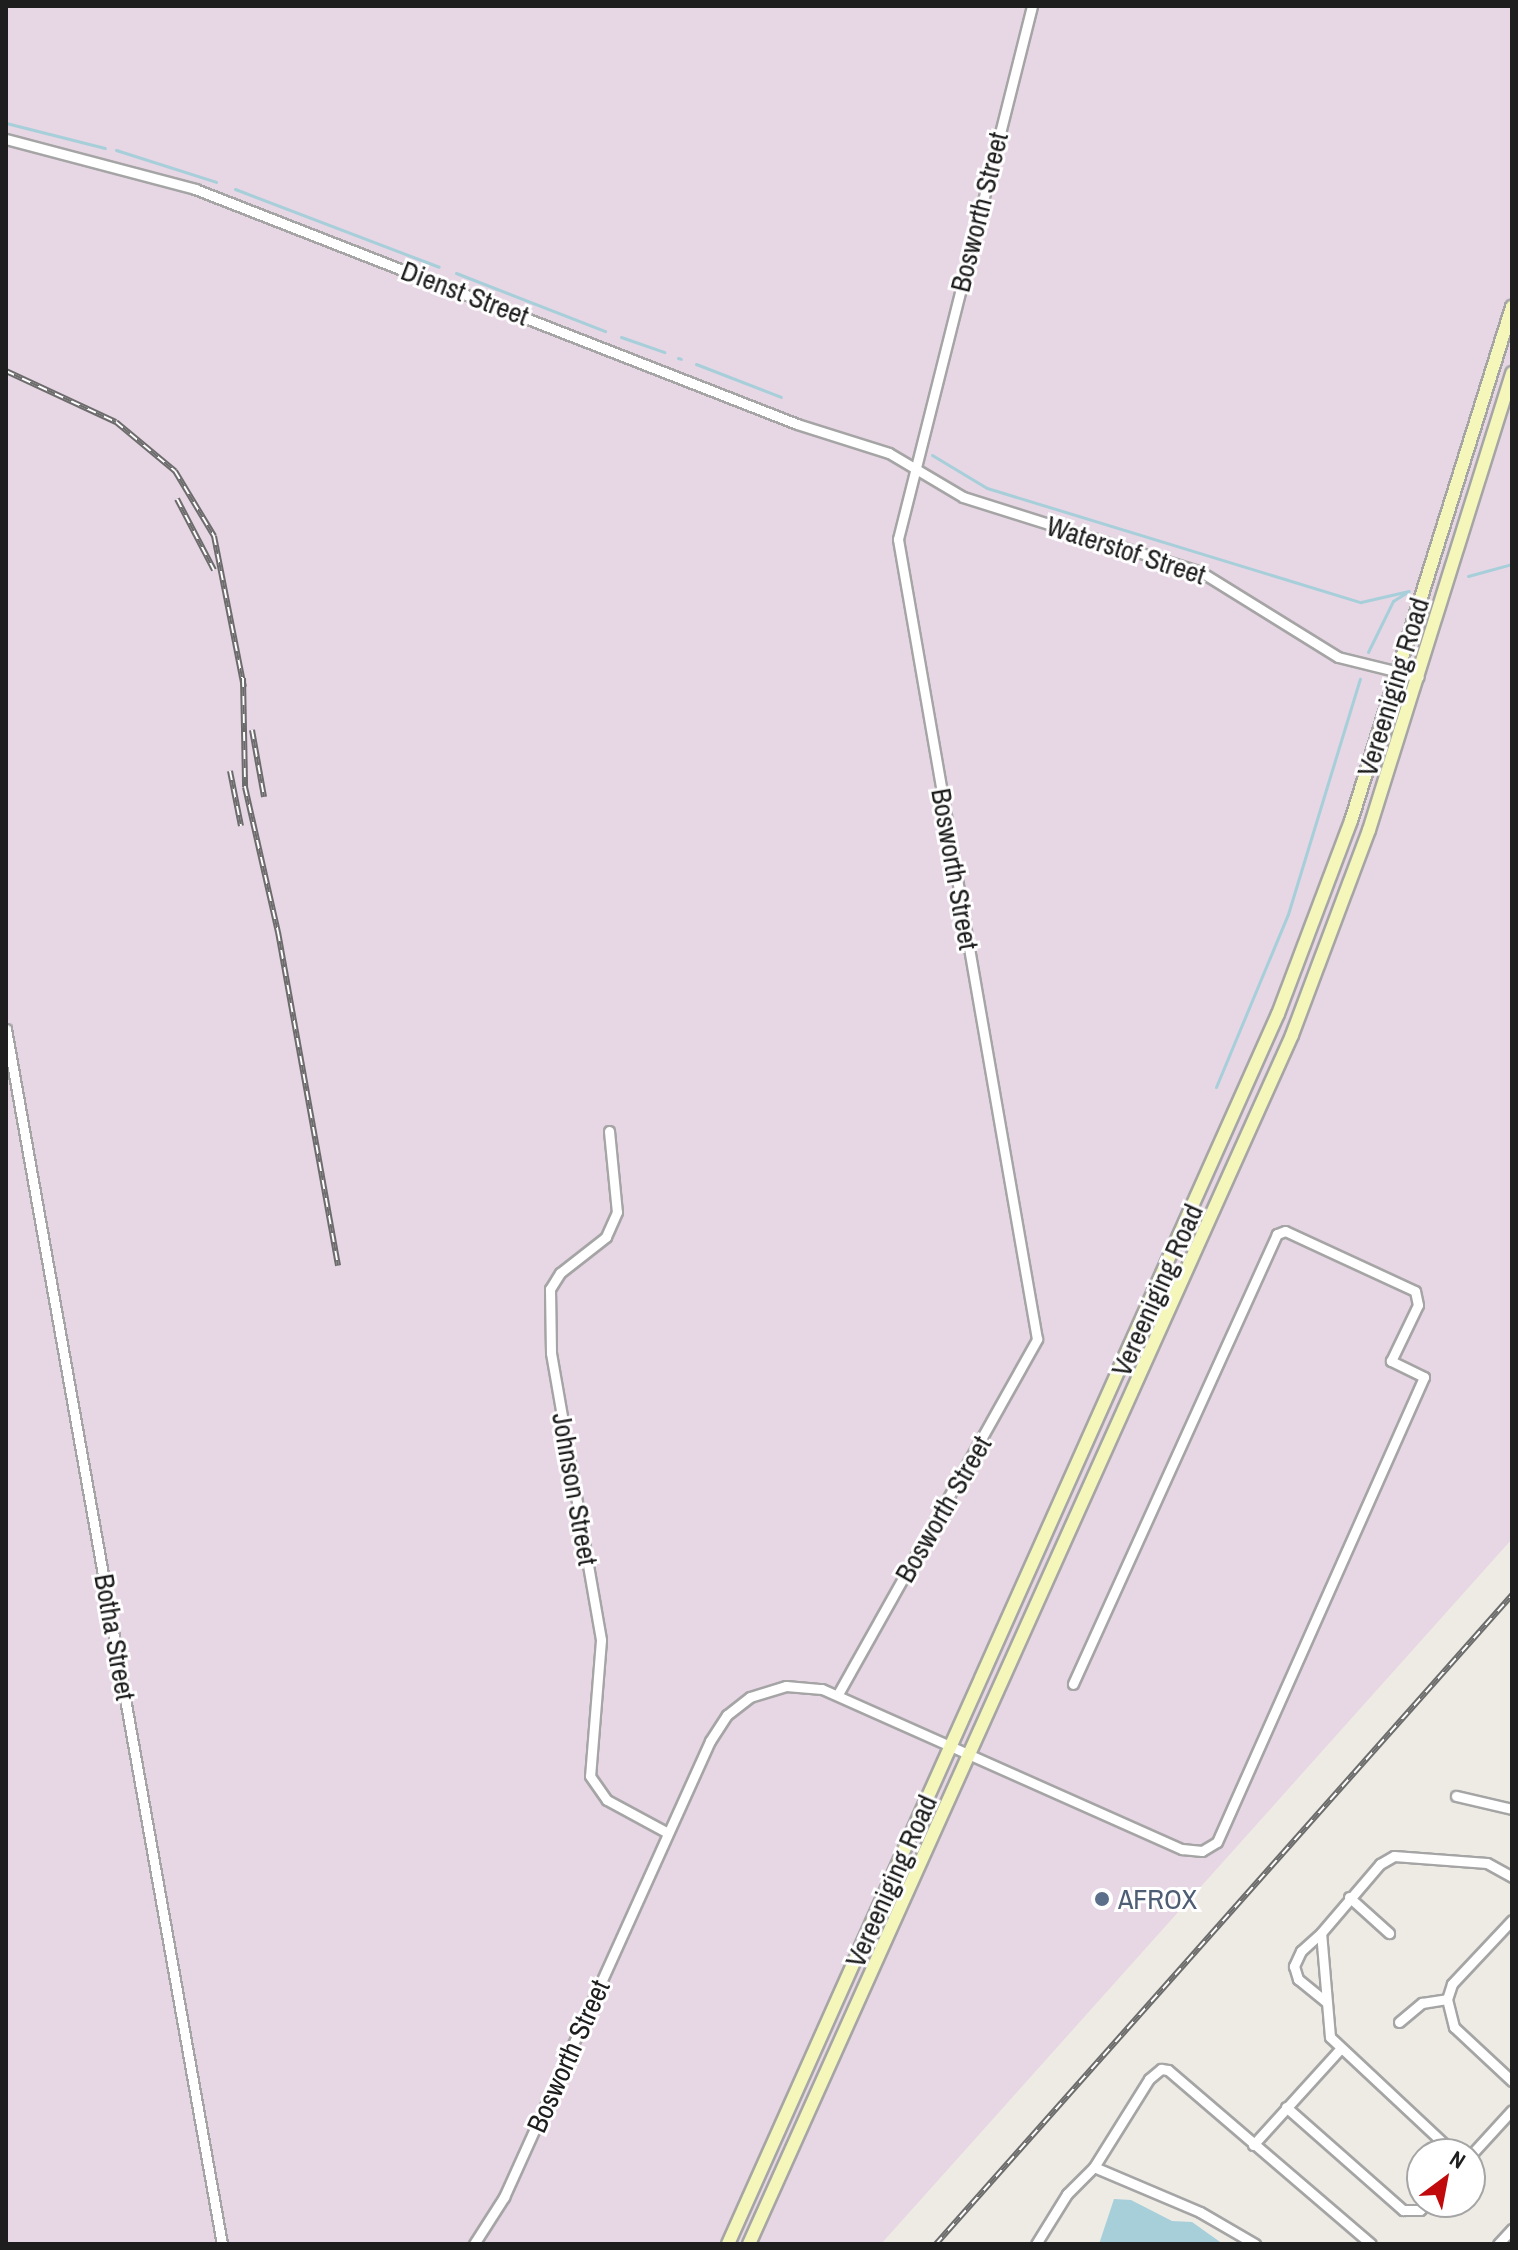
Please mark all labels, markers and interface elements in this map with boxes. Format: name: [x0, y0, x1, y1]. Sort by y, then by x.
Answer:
street label: Bosworth Street: [943, 129, 1015, 295]
street label: Dienst Street: [396, 253, 534, 333]
street label: Waterstof Street: [1042, 509, 1210, 591]
street label: Vereeniging Road: [1350, 594, 1436, 780]
street label: Bosworth Street: [924, 786, 986, 952]
street label: Vereeniging Road: [1104, 1199, 1210, 1381]
street label: Johnson Street: [545, 1410, 605, 1568]
street label: Bosworth Street: [888, 1430, 998, 1588]
street label: Botha Street: [87, 1571, 143, 1703]
street label: Vereeniging Road: [838, 1790, 944, 1972]
place label: AFROX: [1118, 1882, 1197, 1916]
marker: AFROX: [1093, 1890, 1111, 1908]
street label: Bosworth Street: [519, 1975, 617, 2137]
north arrow: [1406, 2138, 1486, 2218]
text: N: [1444, 2143, 1471, 2176]

